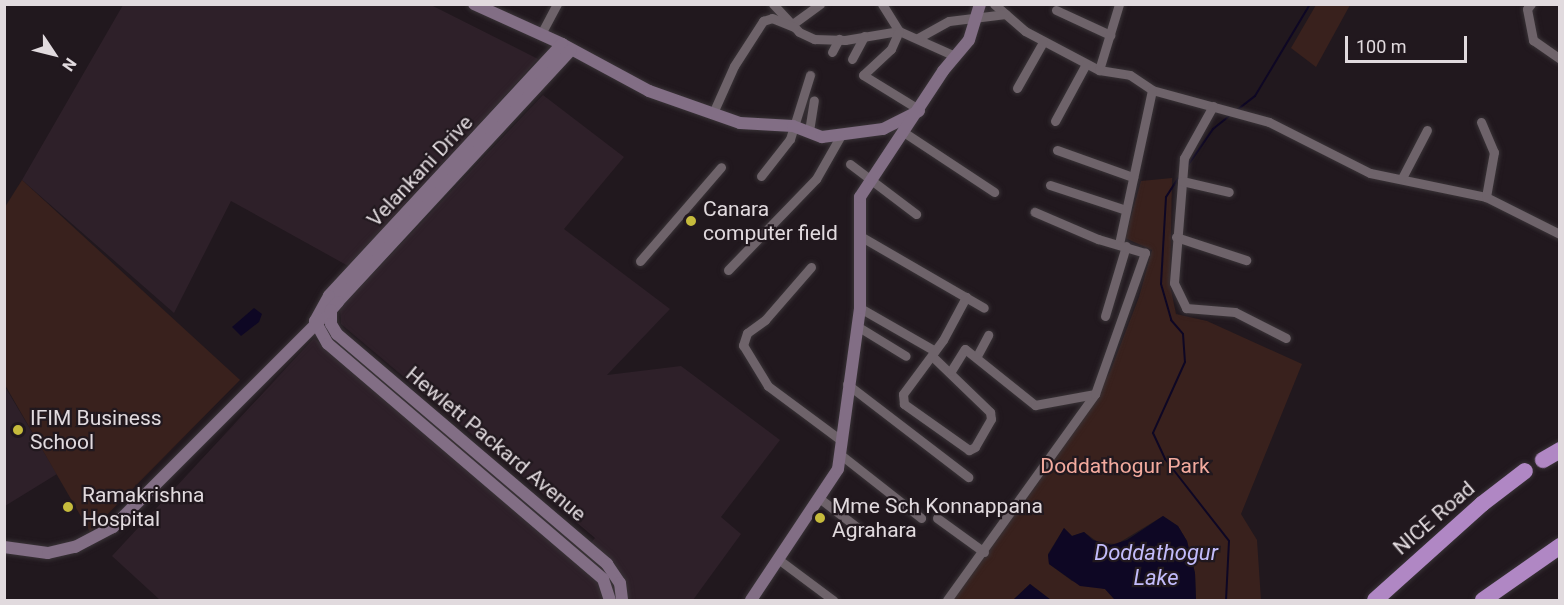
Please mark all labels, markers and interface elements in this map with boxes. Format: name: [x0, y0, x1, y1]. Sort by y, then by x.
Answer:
north arrow: [24, 24, 84, 84]
scale bar: [1348, 24, 1470, 62]
text: 100 m: [1356, 36, 1407, 57]
text: N: [58, 55, 80, 75]
street label: Velankani Drive: [362, 110, 478, 232]
place label: Canara computer field: [703, 196, 838, 246]
marker: Canara computer field: [684, 214, 698, 228]
street label: Hewlett Packard Avenue: [401, 361, 591, 527]
place label: IFIM Business School: [30, 405, 162, 455]
marker: IFIM Business School: [11, 423, 25, 437]
park label: Doddathogur Park: [1040, 453, 1210, 479]
street label: NICE Road: [1388, 476, 1480, 560]
place label: Ramakrishna Hospital: [82, 482, 204, 532]
place label: Mme Sch Konnappana Agrahara: [832, 493, 1043, 543]
marker: Ramakrishna Hospital: [59, 498, 77, 516]
marker: Mme Sch Konnappana Agrahara: [813, 511, 827, 525]
water label: Doddathogur Lake: [1094, 539, 1218, 590]

